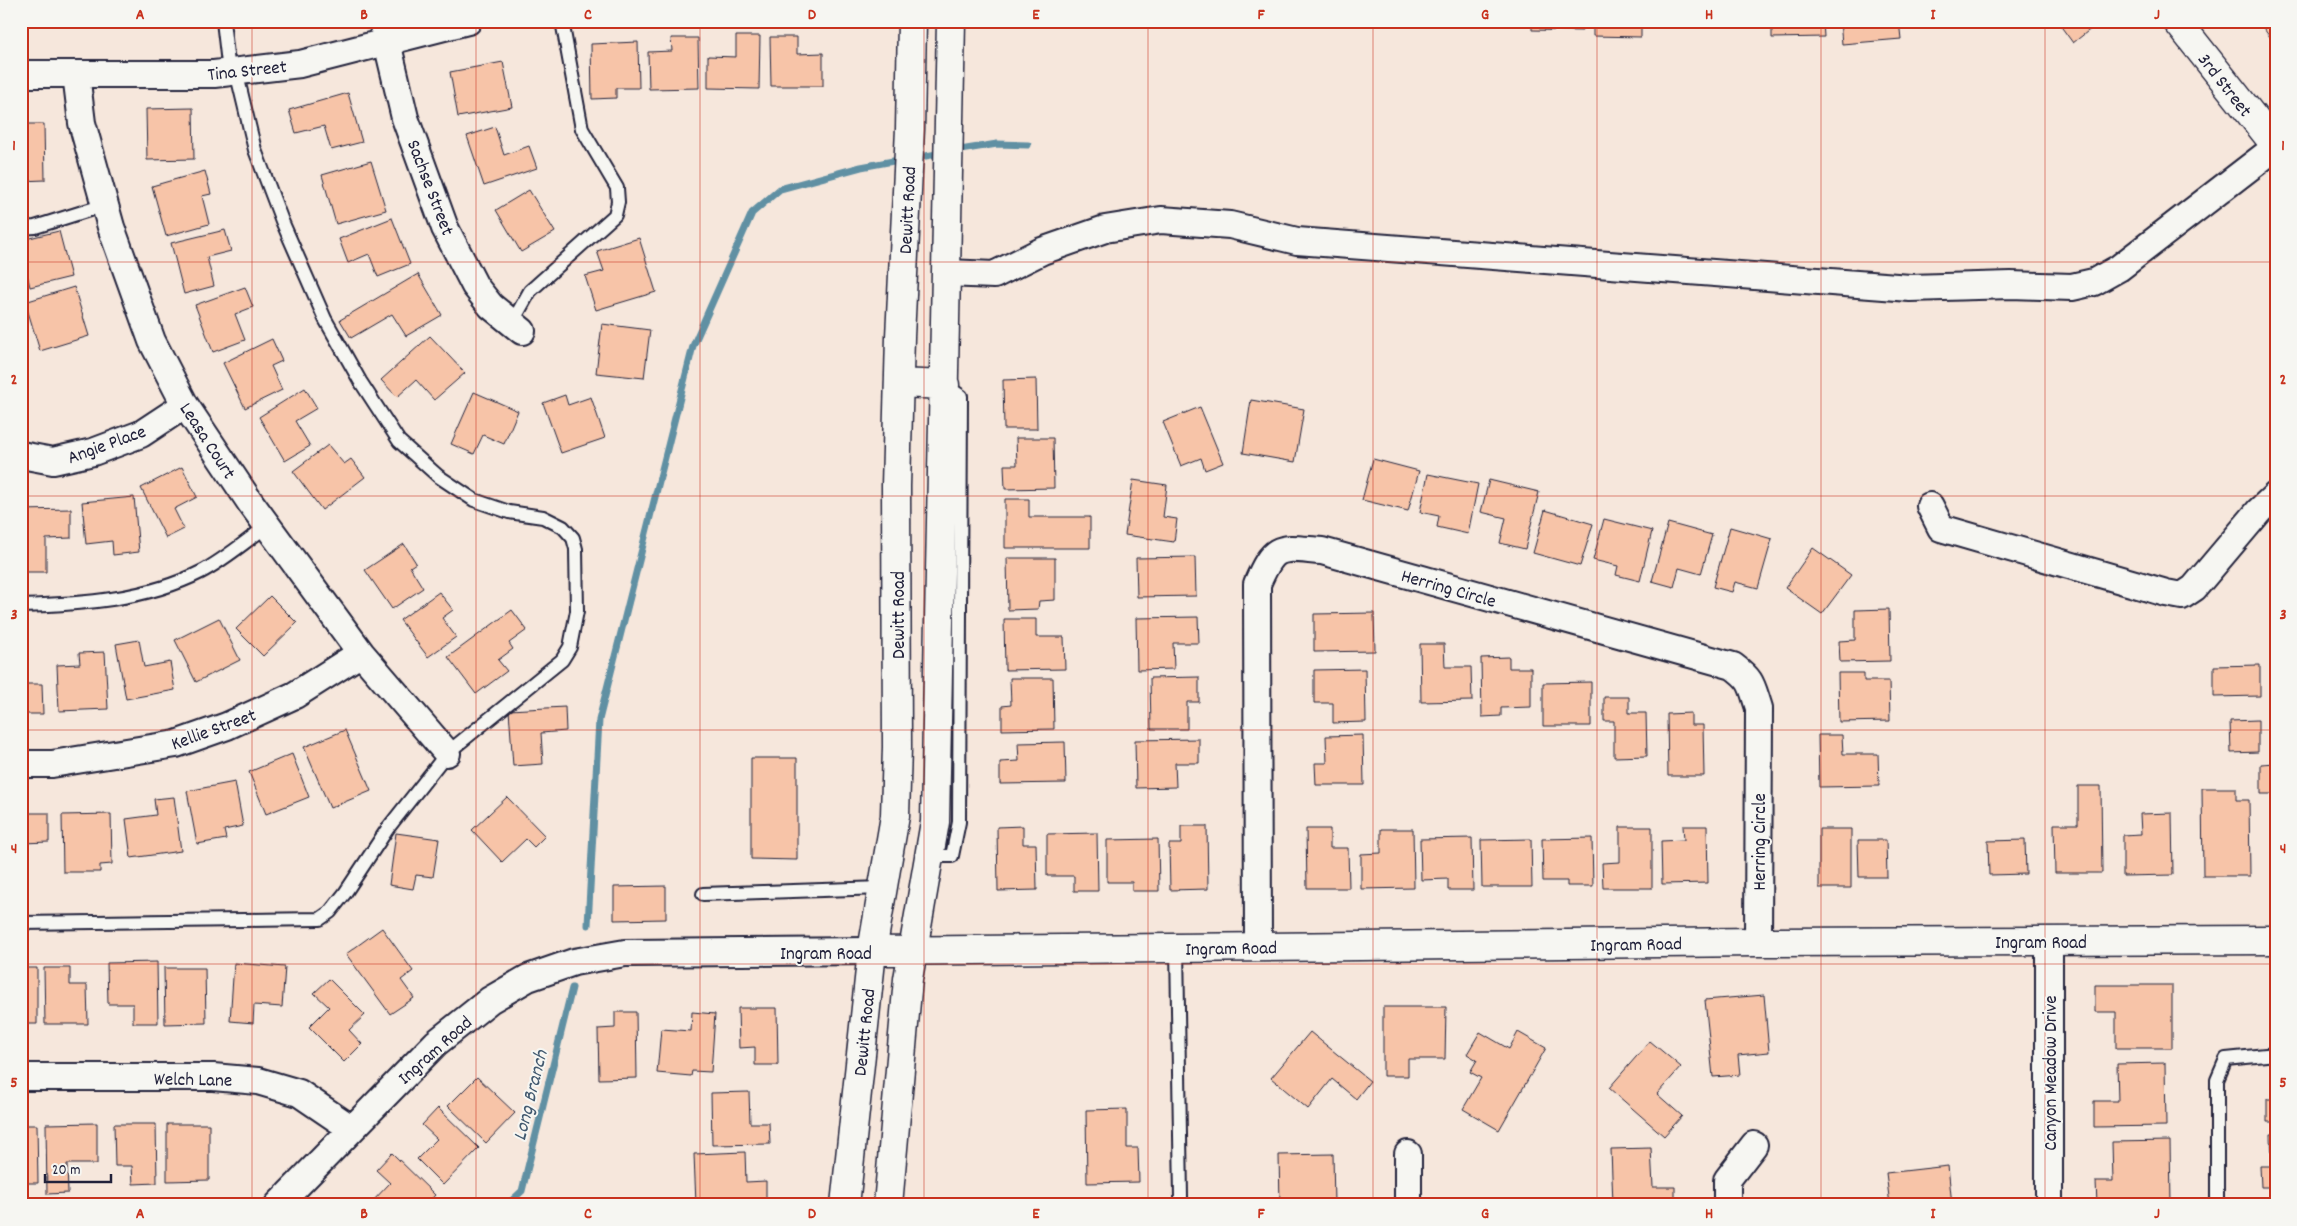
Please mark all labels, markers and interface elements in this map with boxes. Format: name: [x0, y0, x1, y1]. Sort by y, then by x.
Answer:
text: A: [136, 4, 145, 27]
text: B: [360, 4, 368, 27]
text: C: [584, 4, 592, 27]
text: D: [808, 4, 817, 27]
text: E: [1032, 4, 1040, 27]
text: F: [1257, 4, 1265, 27]
text: G: [1481, 4, 1489, 27]
text: H: [1705, 4, 1713, 27]
text: I: [1931, 4, 1937, 27]
text: J: [2154, 4, 2160, 27]
street label: 3rd Street: [2190, 48, 2257, 124]
street label: Tina Street: [207, 55, 288, 90]
text: 1: [12, 135, 16, 158]
text: 1: [2281, 135, 2285, 158]
street label: Sachse Street: [398, 136, 459, 240]
street label: Dewitt Road: [894, 166, 925, 255]
text: 2: [11, 369, 18, 392]
text: 2: [2280, 369, 2287, 392]
street label: Leasa Court: [171, 398, 241, 485]
street label: Angie Place: [64, 420, 150, 473]
street label: Herring Circle: [1397, 564, 1499, 617]
street label: Dewitt Road: [887, 571, 914, 659]
text: 3: [10, 604, 18, 627]
text: 3: [2279, 604, 2287, 627]
street label: Kellie Street: [168, 703, 260, 759]
street label: Herring Circle: [1748, 793, 1775, 891]
text: 4: [11, 838, 17, 861]
text: 4: [2280, 838, 2286, 861]
street label: Ingram Road: [1995, 931, 2087, 958]
street label: Ingram Road: [1590, 932, 1682, 961]
street label: Ingram Road: [1185, 936, 1277, 965]
street label: Ingram Road: [780, 942, 872, 969]
street label: Dewitt Road: [848, 987, 884, 1077]
street label: Canyon Meadow Drive: [2039, 995, 2066, 1151]
street label: Ingram Road: [393, 1011, 480, 1092]
water label: Long Branch: [507, 1047, 557, 1144]
street label: Welch Lane: [154, 1067, 232, 1096]
text: 5: [10, 1072, 18, 1095]
text: 5: [2279, 1072, 2287, 1095]
scale bar: [45, 1151, 111, 1183]
text: 20 m: [52, 1160, 80, 1182]
text: A: [136, 1203, 145, 1226]
text: B: [360, 1203, 368, 1226]
text: C: [584, 1203, 592, 1226]
text: D: [808, 1203, 817, 1226]
text: E: [1032, 1203, 1040, 1226]
text: F: [1257, 1203, 1265, 1226]
text: G: [1481, 1203, 1489, 1226]
text: H: [1705, 1203, 1713, 1226]
text: I: [1931, 1203, 1937, 1226]
text: J: [2154, 1203, 2160, 1226]

